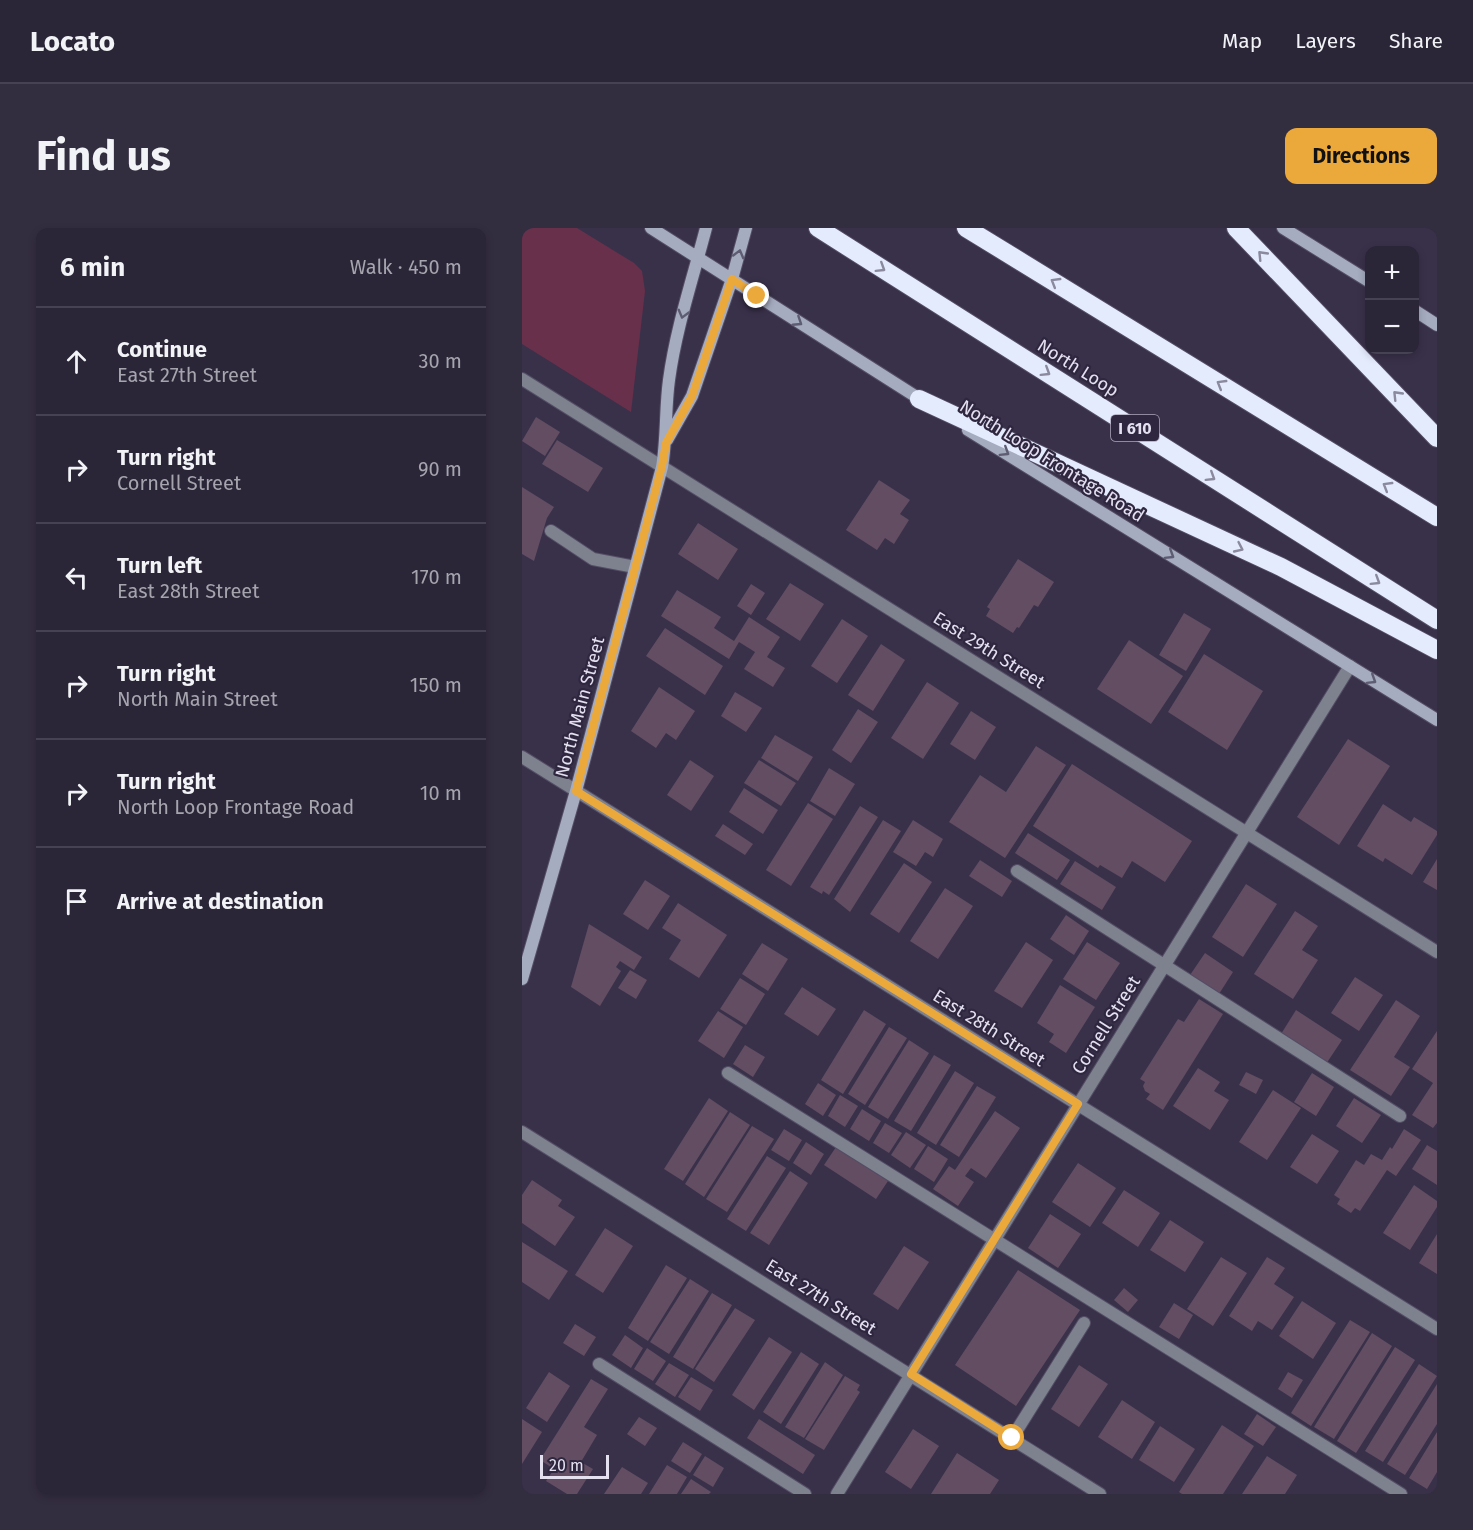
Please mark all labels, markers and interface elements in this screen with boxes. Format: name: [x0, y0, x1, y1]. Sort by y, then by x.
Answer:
text: Locato: [30, 25, 115, 58]
text: Map: [1222, 28, 1262, 54]
text: Layers: [1295, 28, 1356, 54]
text: Share: [1389, 28, 1443, 54]
button: Directions: [1285, 128, 1437, 184]
text: Find us: [36, 131, 171, 181]
map controls: [1365, 246, 1419, 354]
button: +: [1365, 246, 1419, 300]
one-way arrow: [731, 249, 744, 259]
one-way arrow: [1258, 251, 1269, 262]
text: 6 min: [60, 252, 125, 283]
text: Walk · 450 m: [350, 255, 462, 279]
one-way arrow: [875, 261, 886, 272]
one-way arrow: [1051, 278, 1061, 290]
route end: [743, 282, 769, 308]
button: −: [1365, 300, 1419, 354]
one-way arrow: [678, 309, 690, 319]
one-way arrow: [792, 315, 803, 326]
street label: North Loop: [1033, 334, 1123, 402]
text: Continue: [117, 336, 207, 363]
icon: ahead: [60, 345, 93, 378]
text: 30 m: [418, 349, 462, 373]
text: East 27th Street: [117, 363, 257, 387]
one-way arrow: [1040, 365, 1050, 377]
one-way arrow: [1217, 380, 1227, 392]
one-way arrow: [1393, 392, 1404, 403]
street label: North Loop Frontage Road: [956, 395, 1148, 527]
road number: I 610: [1111, 415, 1159, 441]
text: Turn right: [117, 444, 216, 471]
one-way arrow: [998, 445, 1009, 456]
icon: right: [60, 453, 93, 486]
text: 90 m: [418, 457, 462, 481]
one-way arrow: [1205, 469, 1215, 481]
text: Cornell Street: [117, 471, 241, 495]
one-way arrow: [1383, 482, 1393, 494]
one-way arrow: [1232, 540, 1243, 552]
one-way arrow: [1164, 547, 1174, 559]
text: Turn left: [117, 552, 202, 579]
icon: left: [60, 561, 93, 594]
text: 170 m: [411, 565, 462, 589]
one-way arrow: [1369, 574, 1380, 585]
text: East 28th Street: [117, 579, 259, 603]
street label: East 29th Street: [929, 607, 1049, 693]
street label: North Main Street: [551, 634, 609, 780]
text: Turn right: [117, 660, 216, 687]
icon: right: [60, 669, 93, 702]
one-way arrow: [1366, 672, 1376, 684]
text: 150 m: [410, 673, 462, 697]
text: North Main Street: [117, 687, 278, 711]
text: Turn right: [117, 768, 216, 795]
icon: right: [60, 777, 93, 810]
text: 10 m: [420, 781, 462, 805]
text: North Loop Frontage Road: [117, 795, 354, 819]
icon: arrive: [60, 885, 93, 918]
text: Arrive at destination: [117, 888, 324, 915]
street label: Cornell Street: [1067, 971, 1145, 1078]
street label: East 28th Street: [929, 985, 1050, 1072]
street label: East 27th Street: [762, 1254, 881, 1340]
route start: [998, 1424, 1024, 1450]
scale bar: [540, 1452, 609, 1480]
text: 20 m: [549, 1456, 584, 1475]

